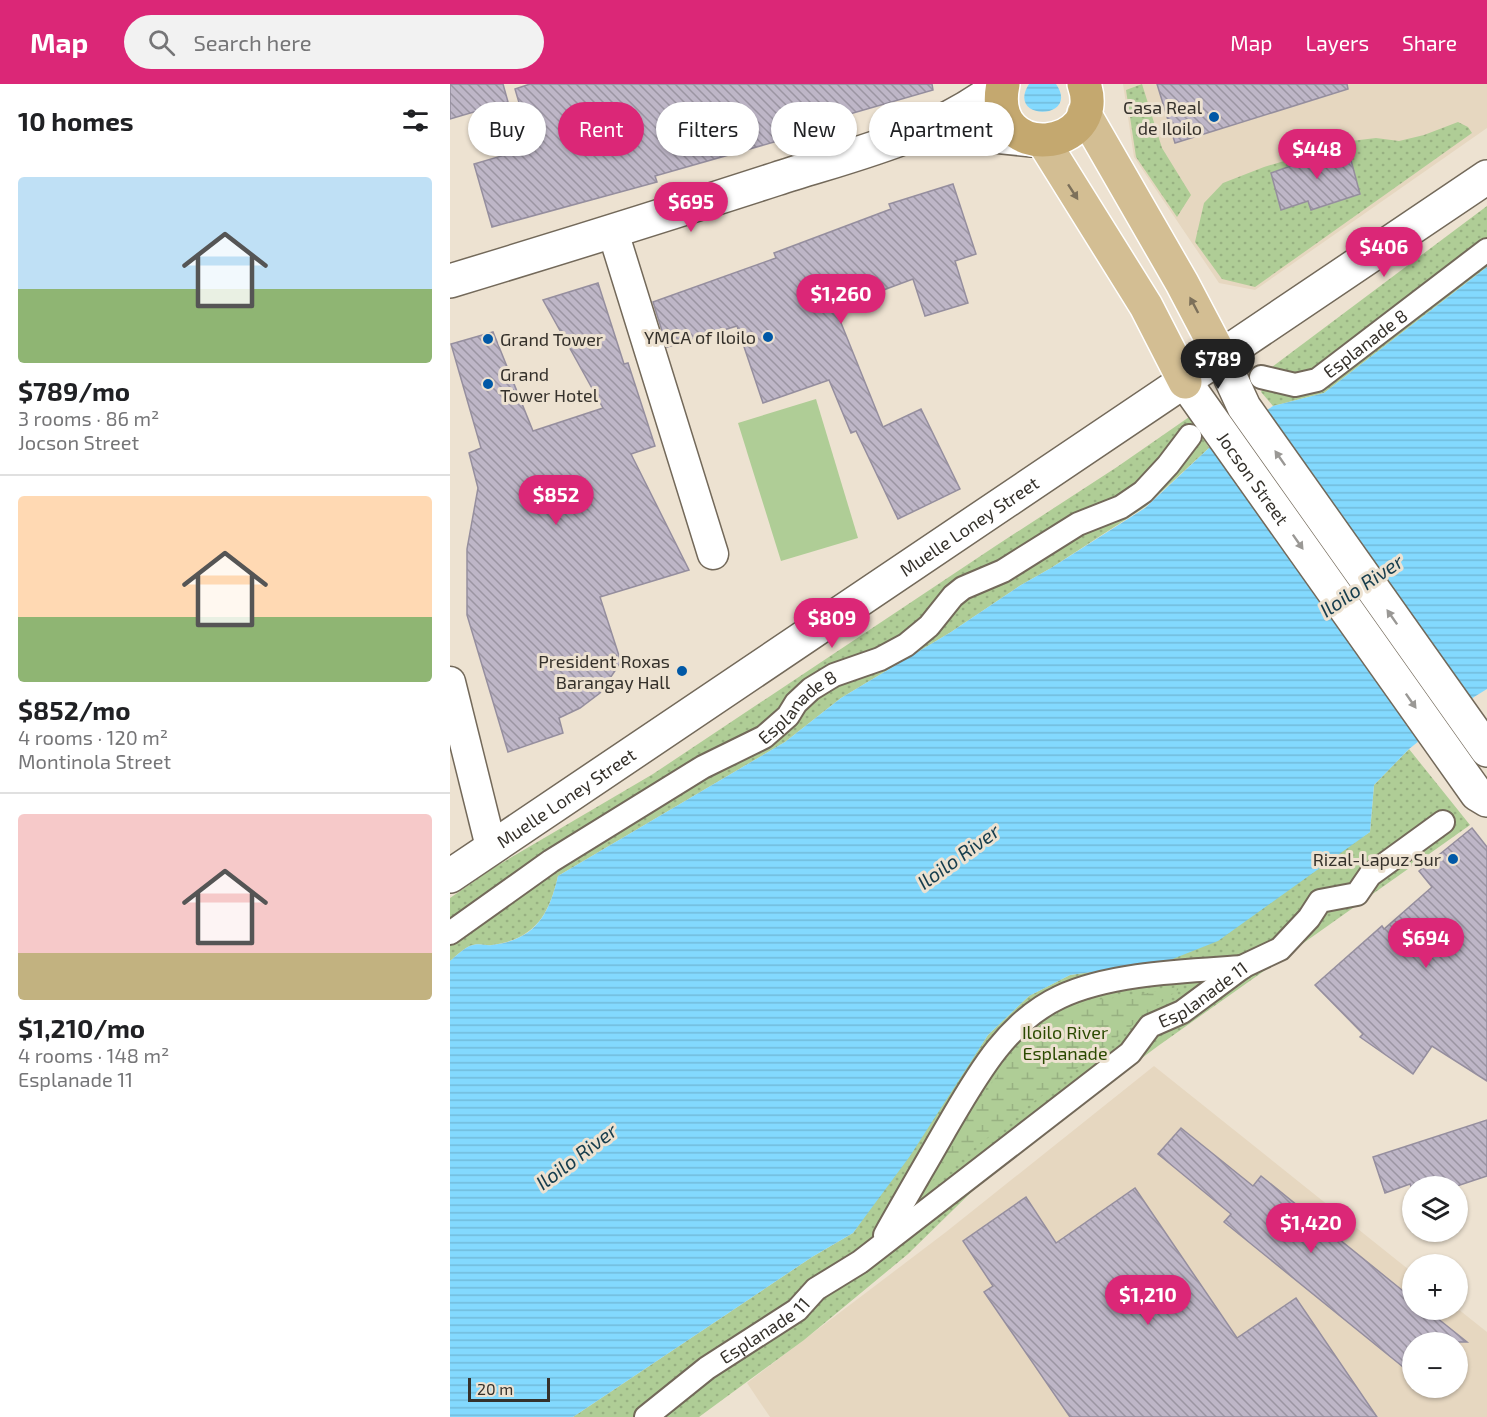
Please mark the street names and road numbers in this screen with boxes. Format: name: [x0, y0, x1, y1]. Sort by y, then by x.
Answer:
street label: Esplanade 8: [1319, 304, 1412, 382]
street label: Jocson Street: [1213, 427, 1294, 529]
street label: Muelle Loney Street: [895, 471, 1043, 581]
street label: Esplanade 8: [753, 665, 840, 748]
street label: Muelle Loney Street: [492, 743, 640, 852]
street label: Esplanade 11: [1155, 956, 1252, 1032]
street label: Esplanade 11: [715, 1293, 814, 1368]

